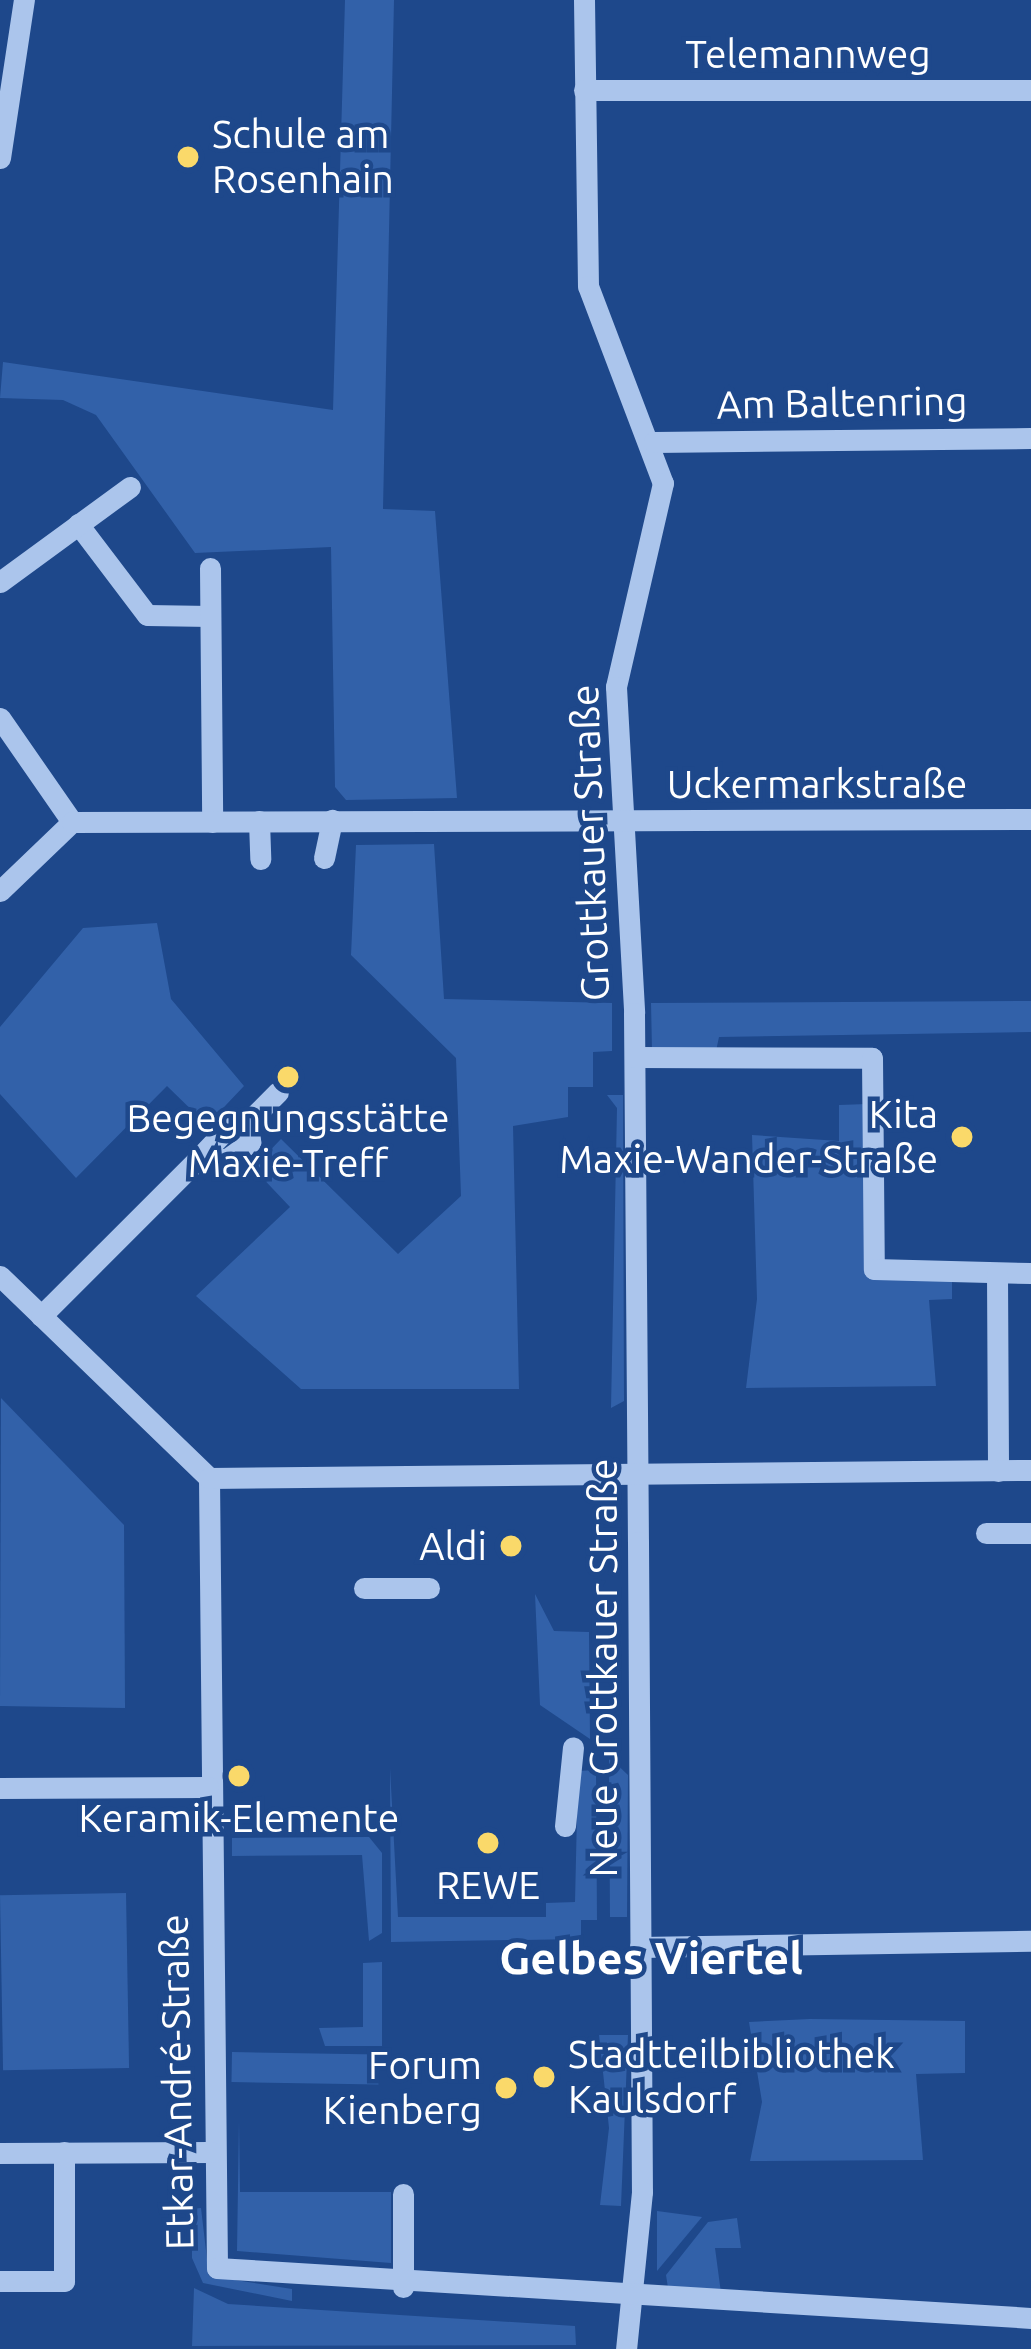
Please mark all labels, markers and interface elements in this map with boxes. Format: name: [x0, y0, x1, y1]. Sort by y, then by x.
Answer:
street label: Telemannweg: [685, 31, 931, 77]
place label: Schule am Rosenhain: [212, 112, 394, 203]
marker: Schule am Rosenhain: [175, 144, 201, 170]
street label: Am Baltenring: [716, 377, 968, 429]
street label: Grottkauer Straße: [561, 684, 619, 1002]
street label: Uckermarkstraße: [667, 761, 967, 807]
marker: Begegnungsstätte Maxie-Treff: [275, 1064, 301, 1090]
place label: Kita Maxie-Wander-Straße: [559, 1092, 938, 1183]
place label: Begegnungsstätte Maxie-Treff: [126, 1096, 450, 1187]
marker: Kita Maxie-Wander-Straße: [949, 1124, 975, 1150]
street label: Neue Grottkauer Straße: [580, 1459, 626, 1877]
place label: Aldi: [419, 1523, 487, 1569]
marker: Aldi: [498, 1533, 524, 1559]
marker: Keramik-Elemente: [226, 1763, 252, 1789]
place label: Keramik-Elemente: [79, 1795, 399, 1841]
marker: REWE: [475, 1830, 501, 1856]
place label: REWE: [436, 1862, 540, 1908]
street label: Etkar-André-Straße: [151, 1914, 203, 2250]
district label: Gelbes Viertel: [499, 1931, 803, 1985]
place label: Stadtteilbibliothek Kaulsdorf: [568, 2032, 895, 2123]
place label: Forum Kienberg: [323, 2043, 482, 2134]
marker: Stadtteilbibliothek Kaulsdorf: [531, 2064, 557, 2090]
marker: Forum Kienberg: [493, 2075, 519, 2101]

